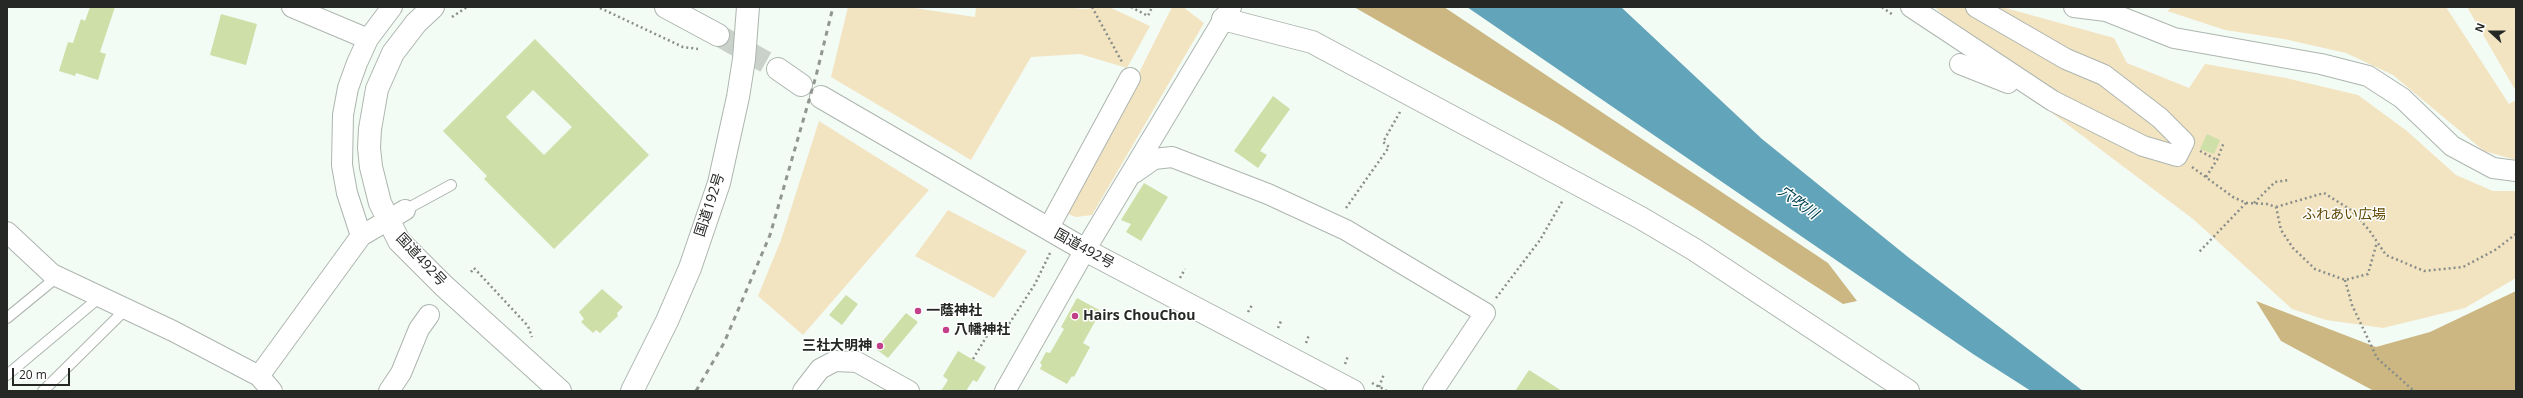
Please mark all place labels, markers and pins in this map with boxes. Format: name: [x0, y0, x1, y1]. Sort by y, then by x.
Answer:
place label: 一蔭神社: [926, 303, 982, 319]
marker: 一蔭神社: [913, 306, 923, 316]
place label: Hairs ChouChou: [1083, 308, 1195, 324]
marker: Hairs ChouChou: [1070, 311, 1080, 321]
place label: 八幡神社: [954, 322, 1010, 338]
marker: 八幡神社: [941, 325, 951, 335]
place label: 三社大明神: [802, 338, 872, 354]
marker: 三社大明神: [875, 341, 885, 351]

